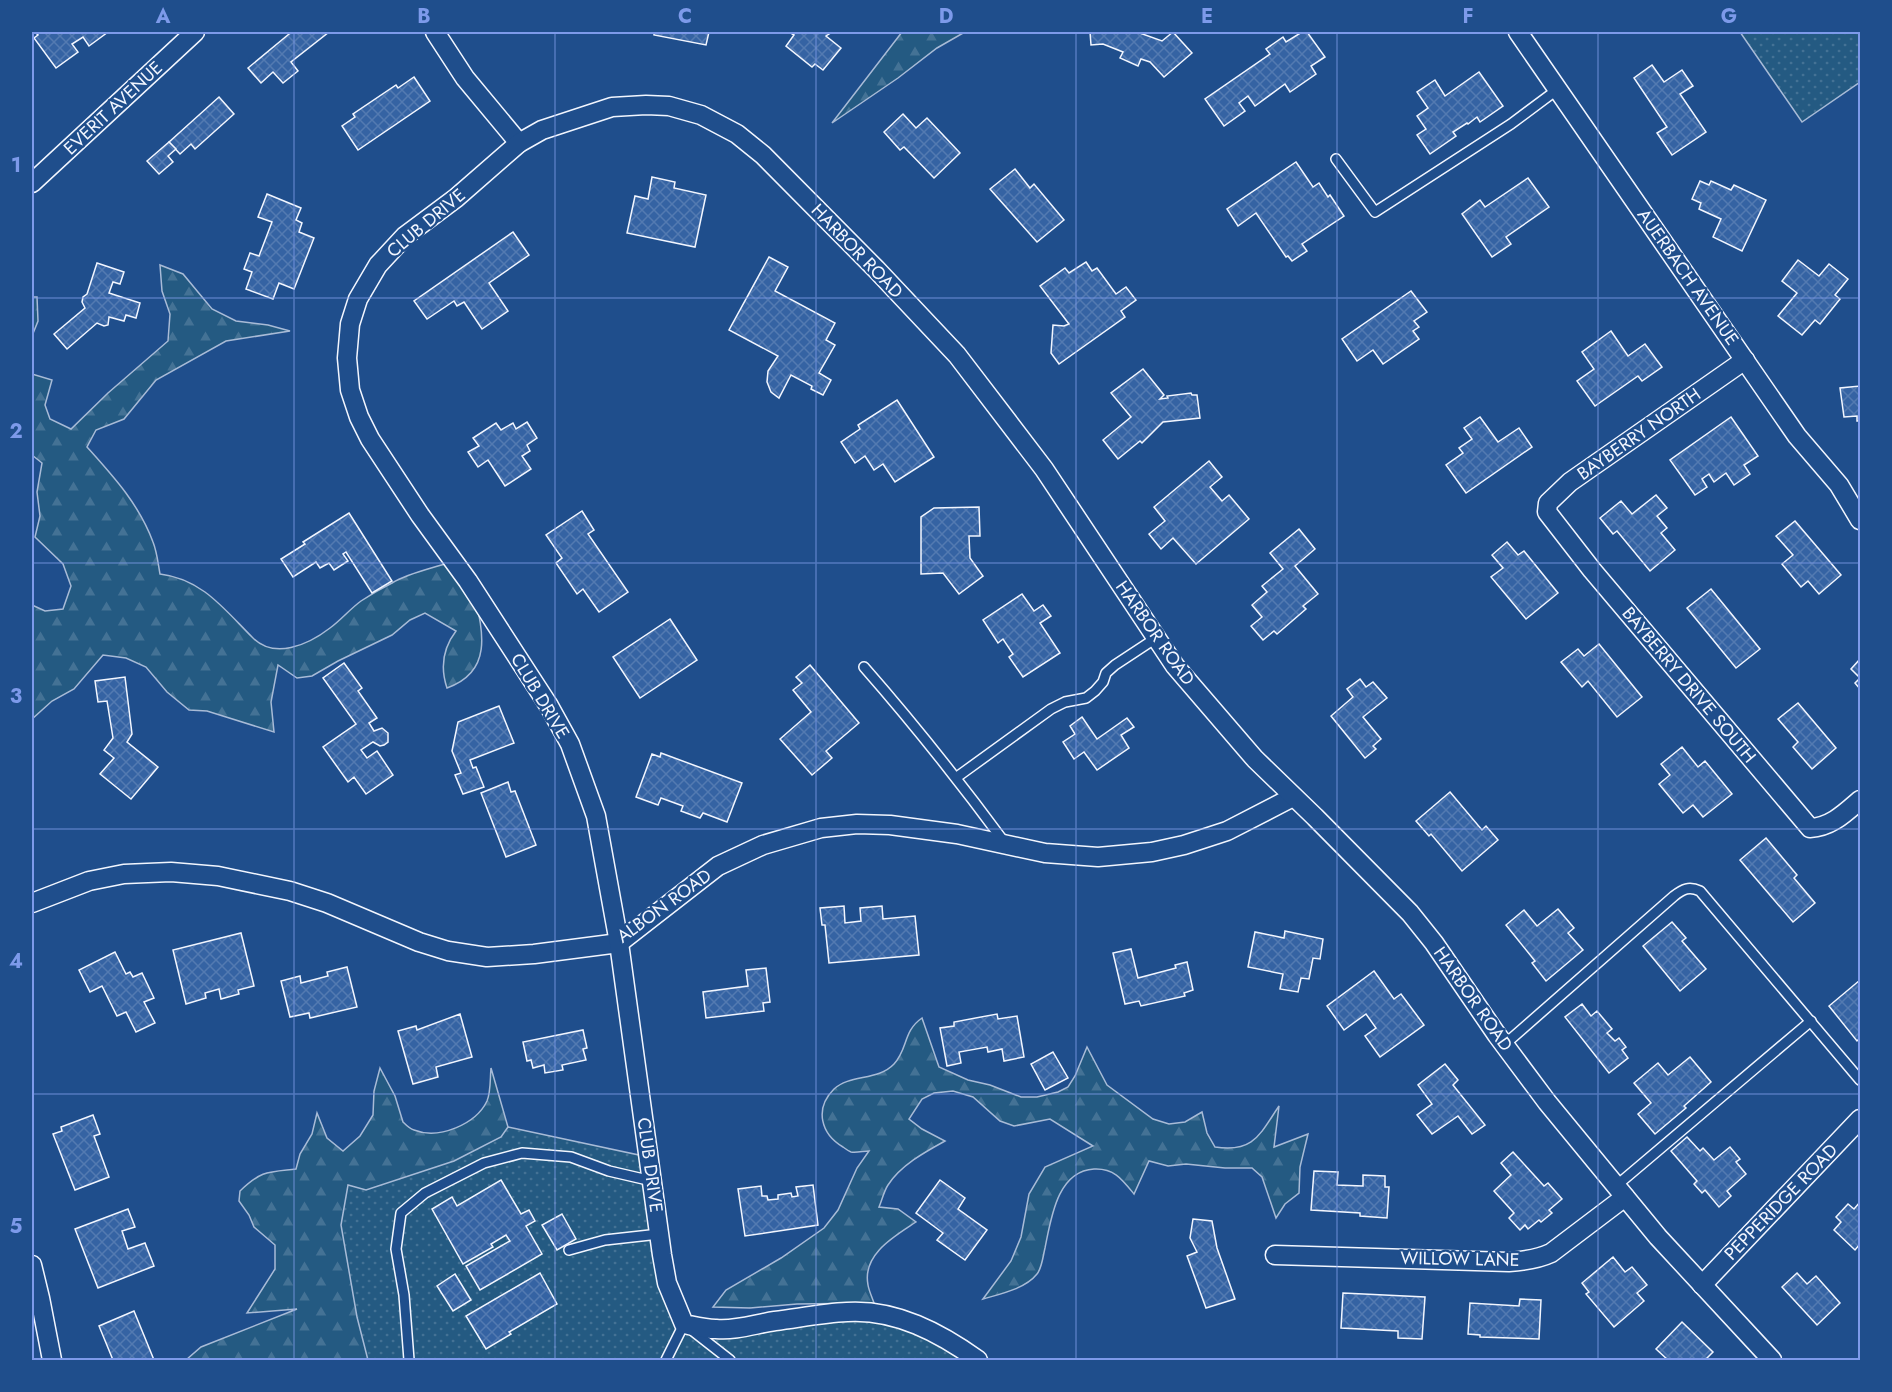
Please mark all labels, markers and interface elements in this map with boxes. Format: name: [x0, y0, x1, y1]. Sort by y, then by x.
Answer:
text: A: [155, 2, 171, 31]
text: B: [417, 2, 431, 31]
text: C: [678, 2, 692, 31]
text: D: [939, 2, 953, 31]
text: E: [1201, 2, 1213, 31]
text: F: [1462, 2, 1474, 31]
text: G: [1721, 2, 1737, 31]
street label: EVERIT AVENUE: [58, 55, 168, 161]
text: 1: [11, 151, 21, 180]
street label: CLUB DRIVE: [381, 182, 471, 264]
street label: HARBOR ROAD: [805, 198, 909, 304]
street label: AUERBACH AVENUE: [1631, 203, 1745, 351]
street label: BAYBERRY NORTH: [1572, 382, 1706, 486]
text: 2: [9, 417, 23, 446]
street label: HARBOR ROAD: [1109, 575, 1201, 691]
street label: BAYBERRY DRIVE SOUTH: [1616, 601, 1762, 769]
street label: CLUB DRIVE: [504, 648, 576, 744]
text: 3: [10, 682, 22, 711]
street label: ALBON ROAD: [611, 863, 717, 949]
street label: HARBOR ROAD: [1427, 941, 1519, 1057]
text: 4: [9, 947, 23, 976]
street label: CLUB DRIVE: [630, 1116, 670, 1214]
street label: PEPPERIDGE ROAD: [1718, 1138, 1844, 1266]
text: 5: [10, 1212, 23, 1241]
street label: WILLOW LANE: [1400, 1245, 1520, 1273]

